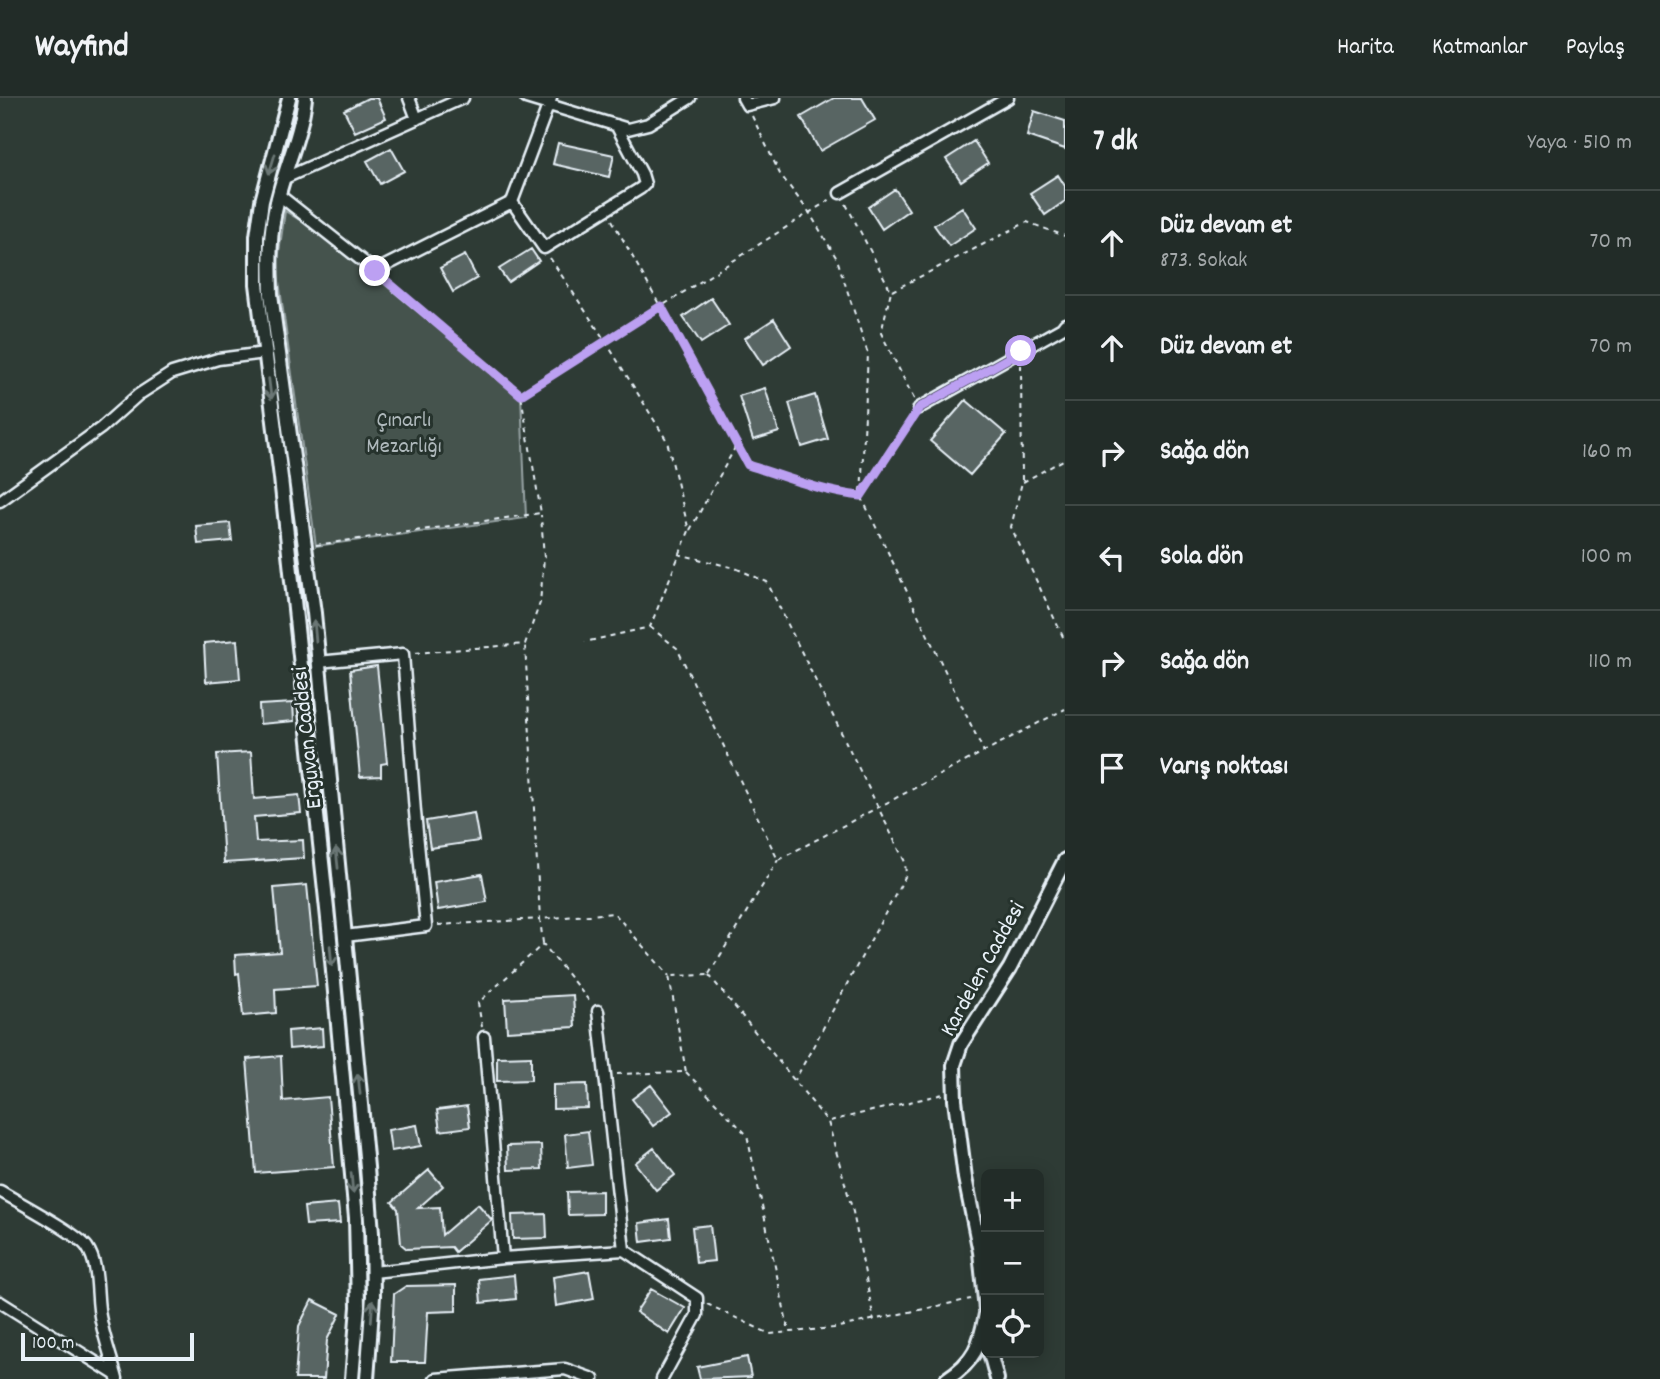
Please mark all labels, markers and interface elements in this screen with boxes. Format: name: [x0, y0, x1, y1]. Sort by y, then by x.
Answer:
text: Wayfind: [35, 25, 129, 72]
text: Harita: [1337, 31, 1394, 65]
text: Katmanlar: [1432, 31, 1528, 65]
text: Paylaş: [1566, 31, 1625, 65]
text: 7 dk: [1093, 122, 1138, 165]
text: Yaya · 510 m: [1528, 127, 1632, 160]
one-way arrow: [265, 153, 278, 175]
text: Düz devam et: [1160, 208, 1292, 245]
icon: ahead: [1093, 224, 1131, 262]
text: 70 m: [1590, 226, 1632, 259]
text: 873. Sokak: [1160, 245, 1247, 278]
route end: [359, 255, 390, 286]
icon: ahead: [1093, 329, 1131, 367]
text: Düz devam et: [1160, 329, 1292, 366]
text: 70 m: [1590, 331, 1632, 364]
route start: [1005, 335, 1036, 366]
one-way arrow: [263, 377, 276, 400]
park label: Çınarlı Mezarlığı: [366, 405, 442, 464]
icon: right: [1093, 434, 1131, 472]
text: Sağa dön: [1160, 434, 1249, 471]
text: 160 m: [1582, 436, 1632, 469]
icon: left: [1093, 539, 1131, 577]
text: Sola dön: [1160, 539, 1243, 576]
text: 100 m: [1581, 541, 1632, 574]
one-way arrow: [309, 620, 322, 643]
icon: right: [1093, 644, 1131, 682]
text: Sağa dön: [1160, 644, 1249, 681]
text: 110 m: [1588, 646, 1632, 679]
street label: Erguvan Caddesi: [285, 665, 332, 810]
icon: arrive: [1093, 749, 1131, 787]
text: Varış noktası: [1160, 749, 1288, 786]
one-way arrow: [330, 847, 343, 869]
street label: Kardelen Caddesi: [933, 896, 1035, 1043]
one-way arrow: [325, 944, 338, 967]
one-way arrow: [352, 1073, 365, 1096]
map controls: [981, 1169, 1044, 1358]
button: +: [981, 1169, 1044, 1232]
one-way arrow: [346, 1171, 359, 1193]
button: −: [981, 1232, 1044, 1295]
button: locate: [981, 1295, 1044, 1358]
one-way arrow: [366, 1300, 379, 1323]
scale bar: [21, 1330, 194, 1362]
text: 100 m: [32, 1331, 74, 1358]

